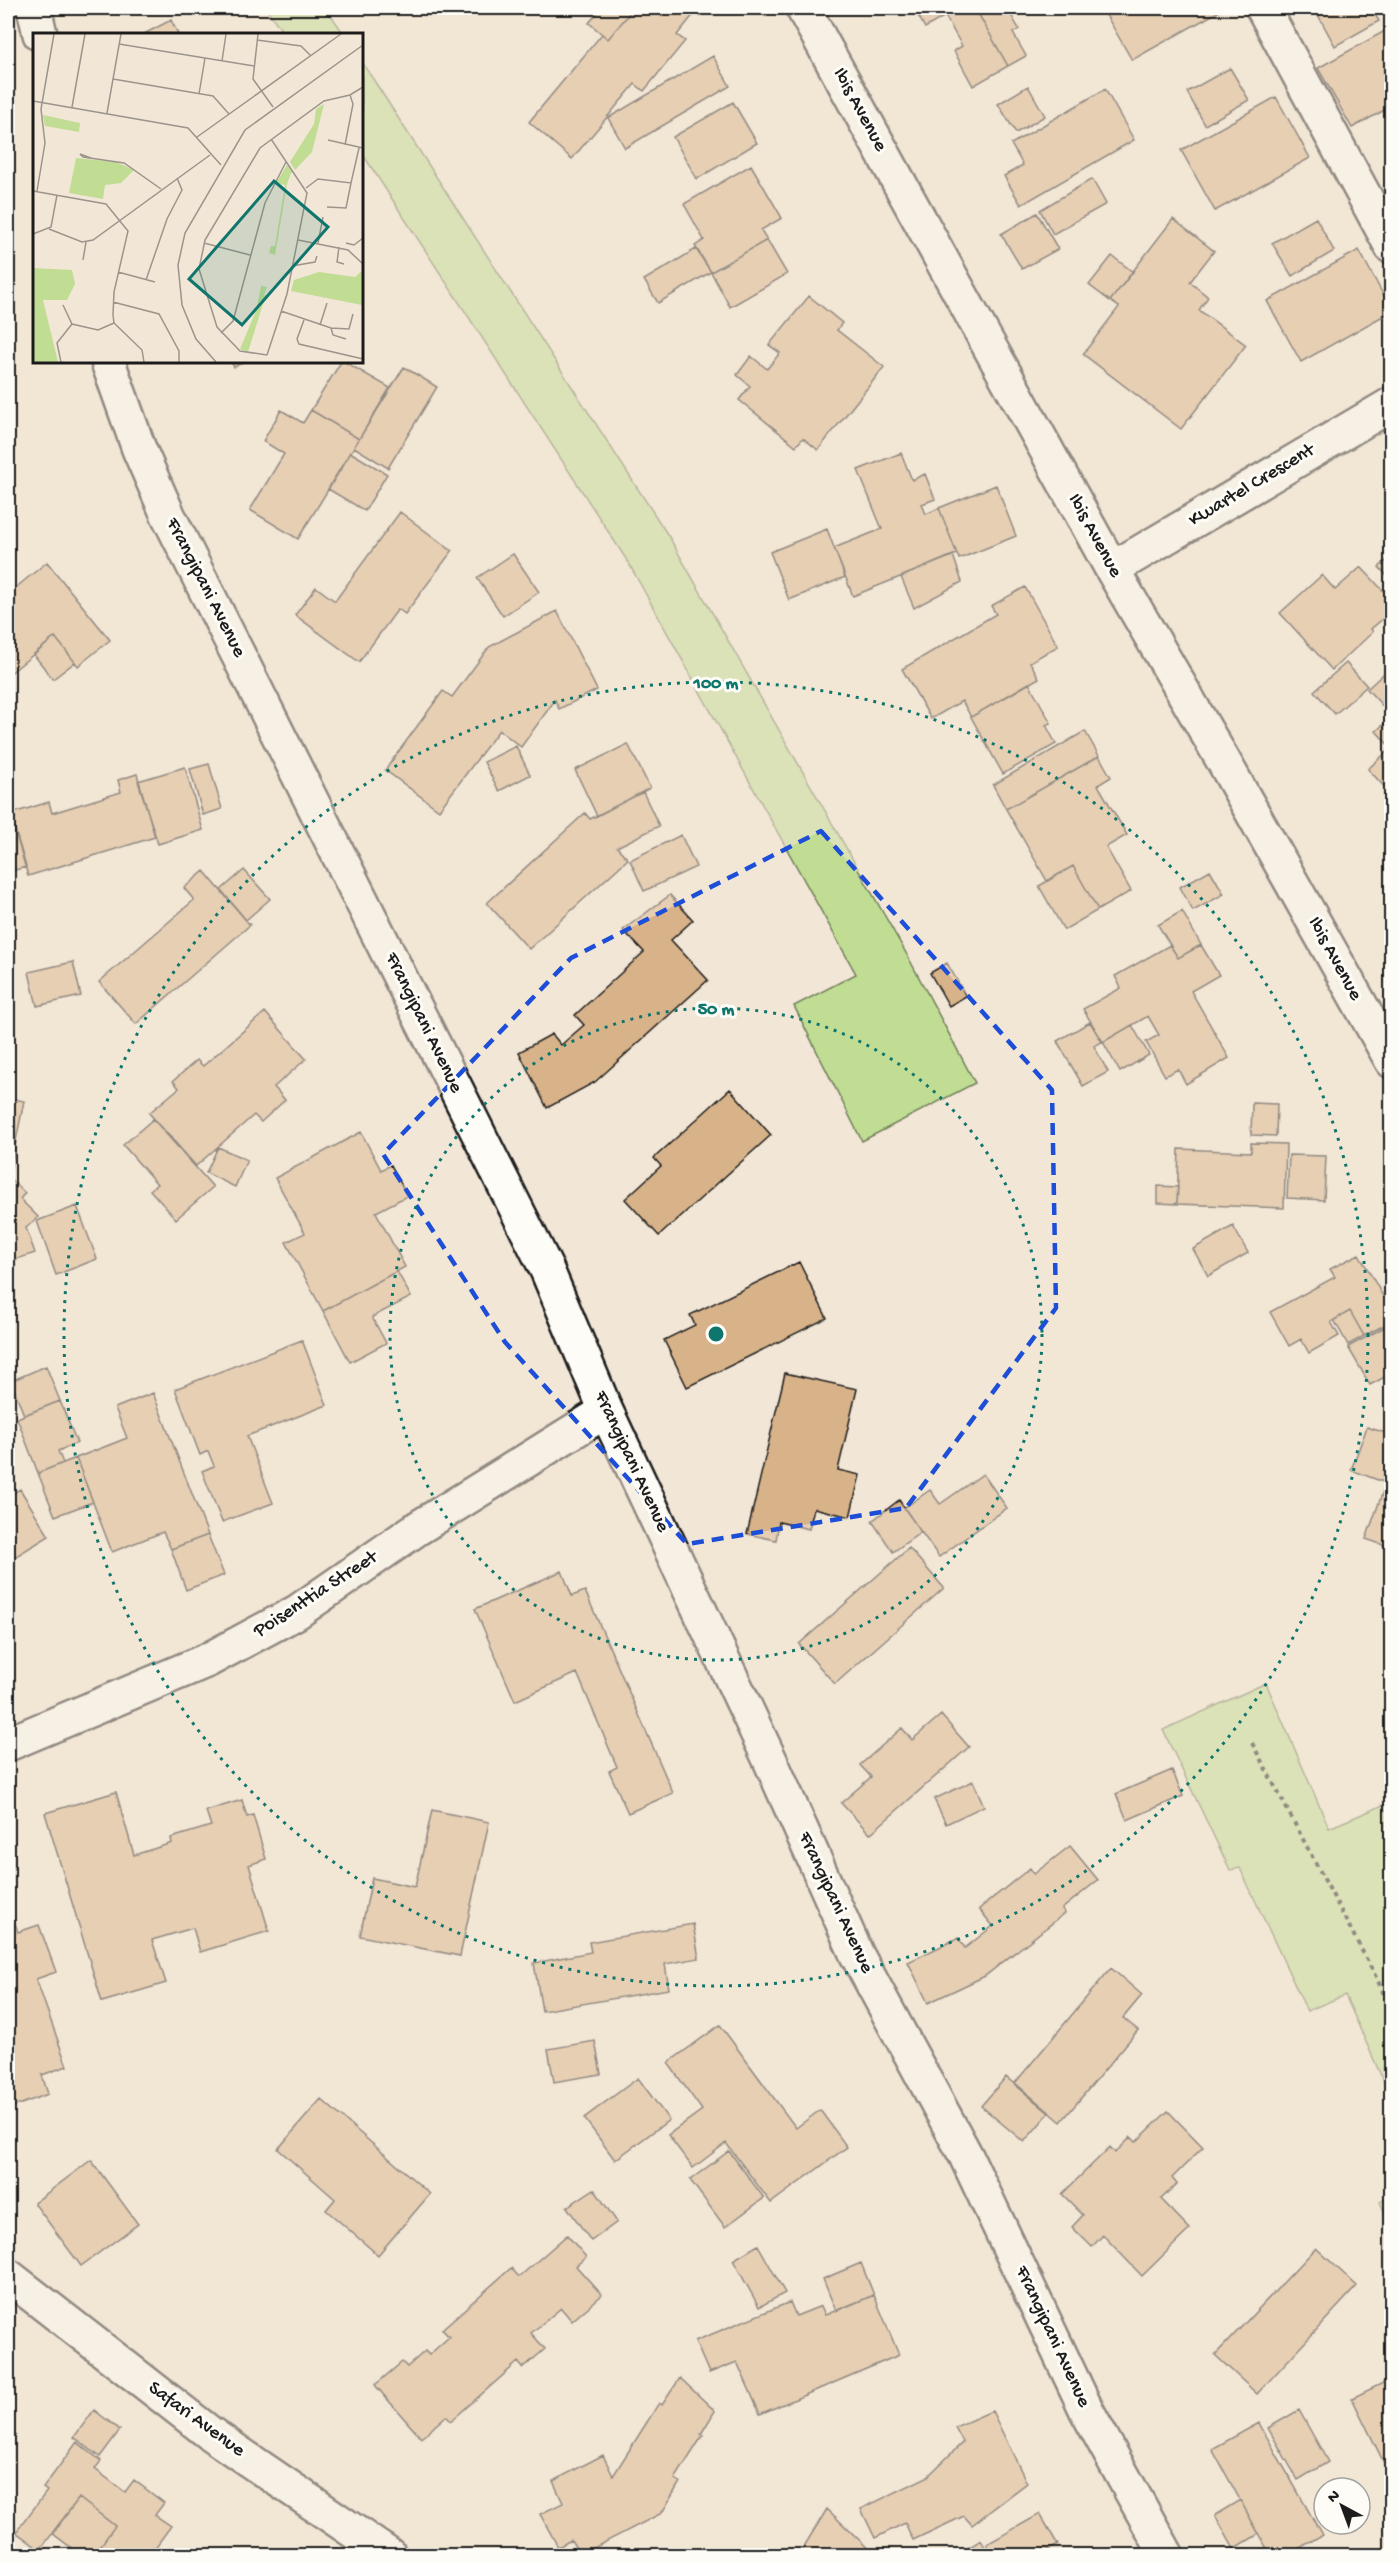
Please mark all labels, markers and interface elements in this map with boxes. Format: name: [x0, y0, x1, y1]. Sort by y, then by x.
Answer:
inset map: [33, 33, 363, 363]
street label: Ibis Avenue: [827, 64, 892, 156]
street label: Kwartel Crescent: [1185, 438, 1321, 533]
street label: Ibis Avenue: [1062, 490, 1127, 582]
street label: Frangipani Avenue: [159, 514, 250, 662]
text: 100 m: [693, 674, 739, 695]
street label: Ibis Avenue: [1302, 913, 1367, 1005]
street label: Frangipani Avenue: [379, 948, 467, 1098]
text: 50 m: [698, 1000, 735, 1021]
centre of rings: [706, 1324, 726, 1344]
street label: Frangipani Avenue: [588, 1387, 674, 1537]
street label: Poisenttia Street: [249, 1545, 384, 1644]
street label: Frangipani Avenue: [792, 1828, 878, 1978]
street label: Frangipani Avenue: [1009, 2262, 1095, 2412]
street label: Safari Avenue: [143, 2377, 249, 2463]
north arrow: [1312, 2476, 1372, 2536]
text: N: [1324, 2486, 1345, 2508]

